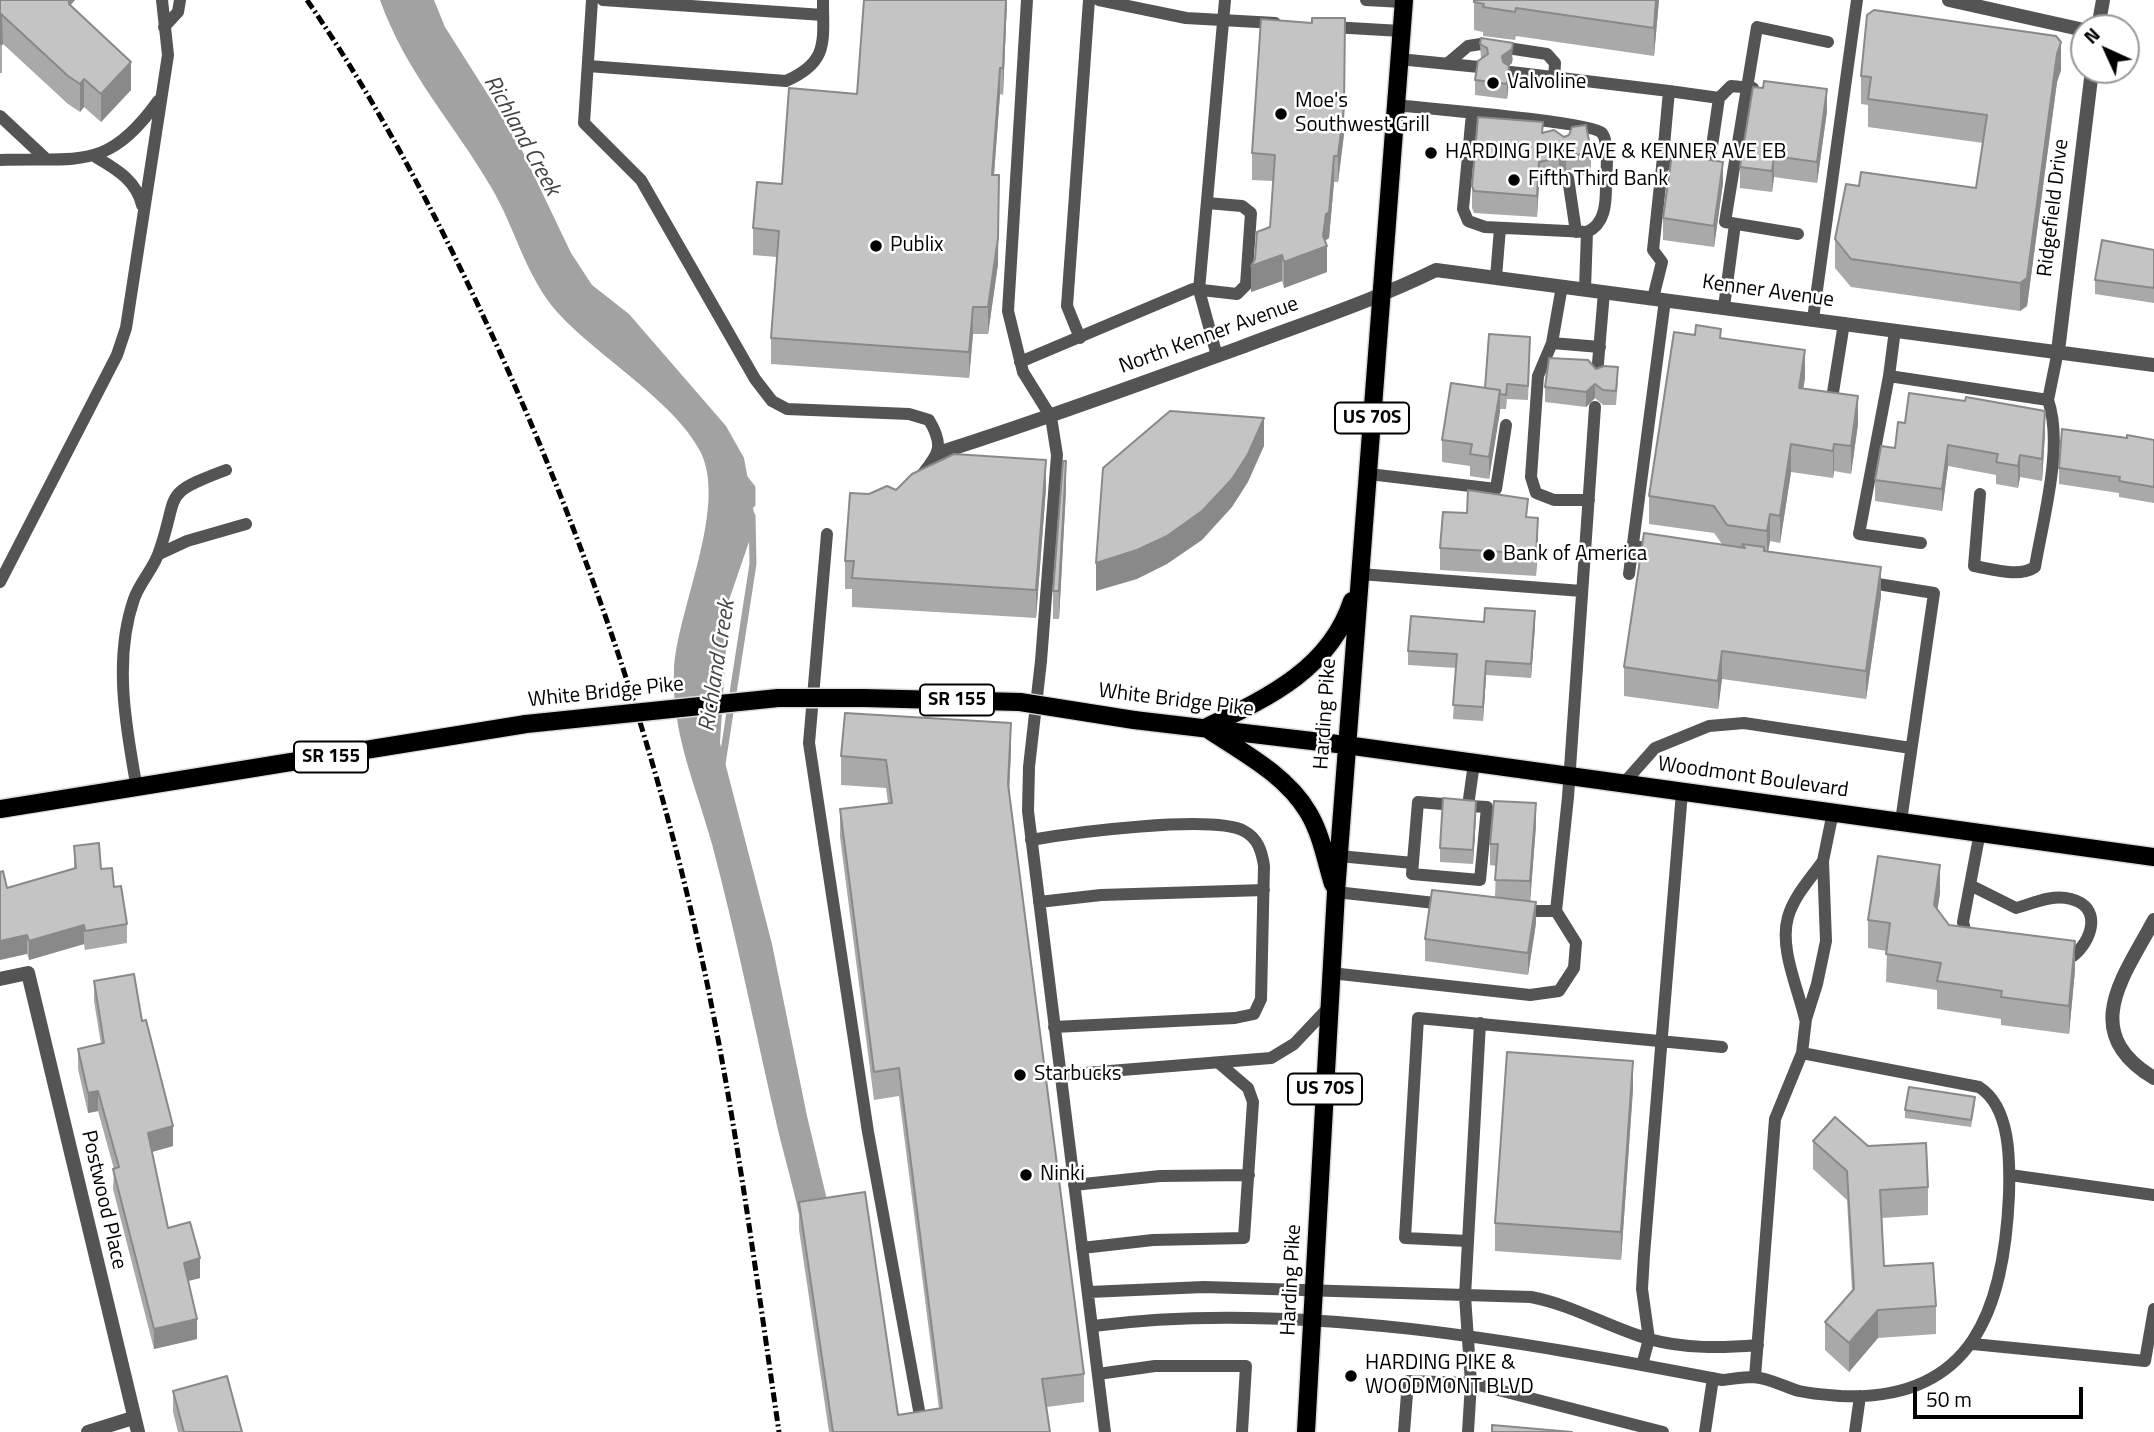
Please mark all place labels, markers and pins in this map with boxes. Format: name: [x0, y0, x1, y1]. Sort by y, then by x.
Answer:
place label: Valvoline: [1507, 70, 1586, 96]
marker: Valvoline: [1485, 75, 1501, 91]
place label: Moe's Southwest Grill: [1295, 89, 1430, 139]
marker: Moe's Southwest Grill: [1273, 106, 1289, 122]
place label: HARDING PIKE AVE & KENNER AVE EB: [1445, 140, 1786, 166]
marker: HARDING PIKE AVE & KENNER AVE EB: [1423, 145, 1439, 161]
place label: Fifth Third Bank: [1528, 167, 1668, 193]
marker: Fifth Third Bank: [1506, 172, 1522, 188]
place label: Publix: [890, 233, 944, 259]
marker: Publix: [868, 238, 884, 254]
place label: Bank of America: [1503, 542, 1647, 568]
marker: Bank of America: [1481, 547, 1497, 563]
place label: Starbucks: [1034, 1062, 1122, 1088]
marker: Starbucks: [1012, 1067, 1028, 1083]
place label: Ninki: [1040, 1162, 1085, 1188]
marker: Ninki: [1018, 1167, 1034, 1183]
place label: HARDING PIKE & WOODMONT BLVD: [1365, 1351, 1534, 1401]
marker: HARDING PIKE & WOODMONT BLVD: [1343, 1368, 1359, 1384]

